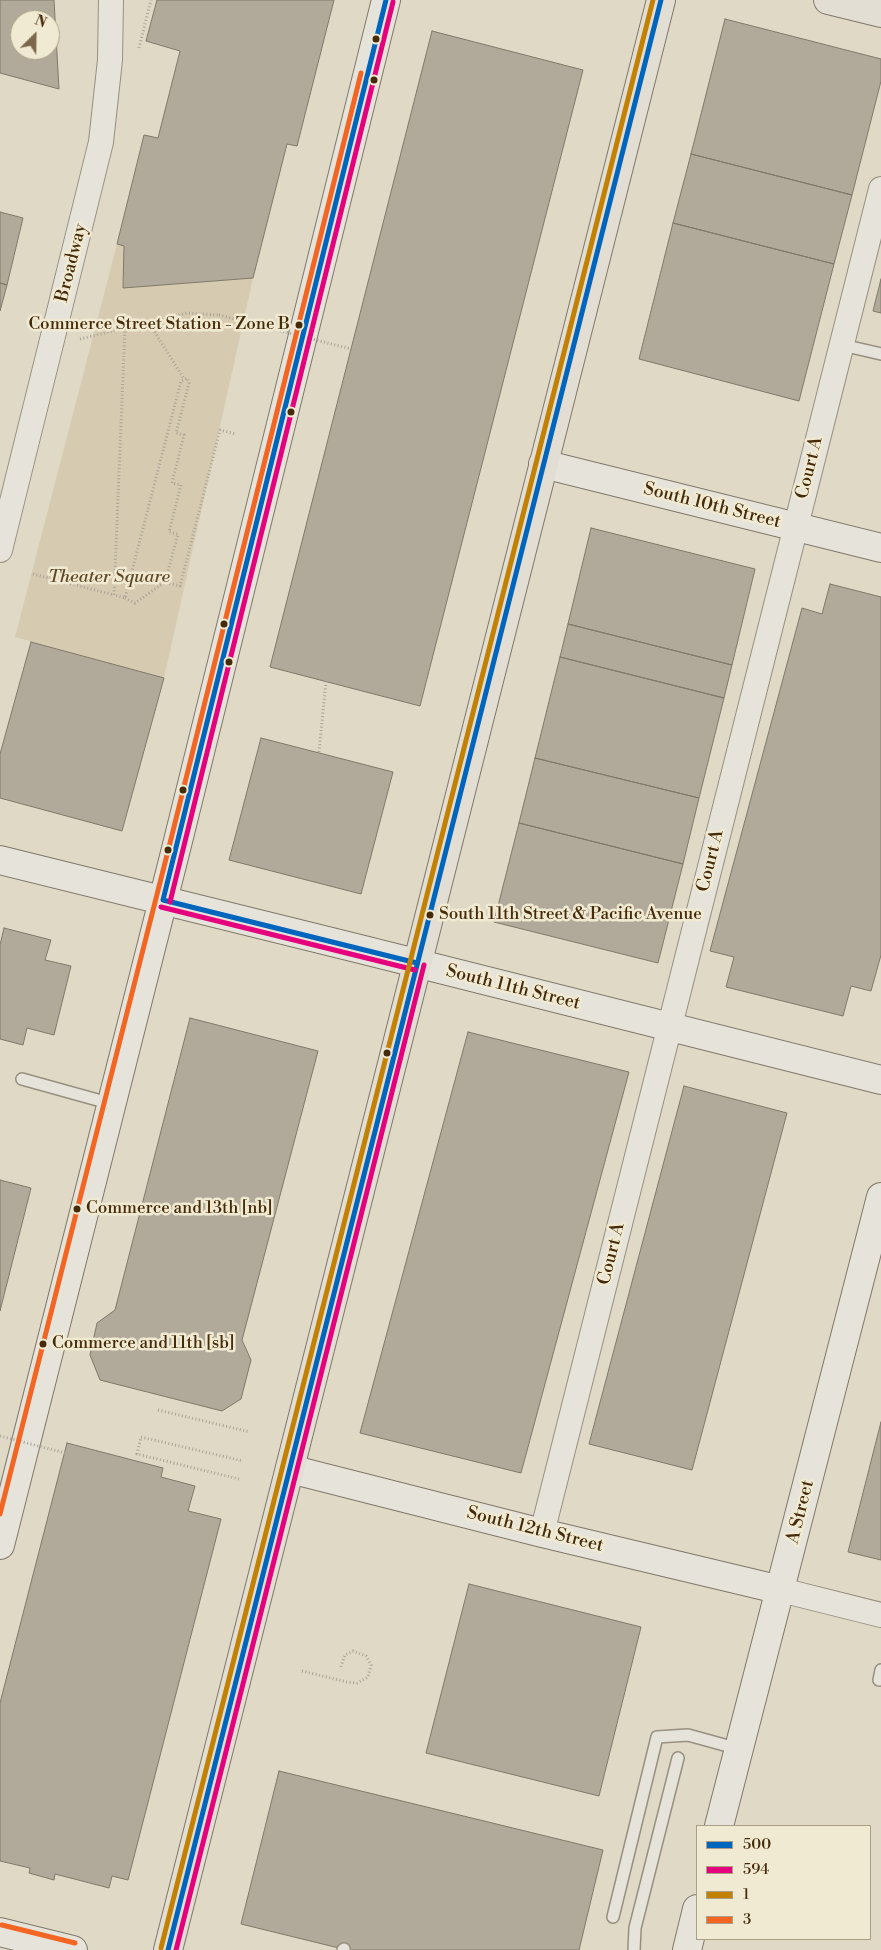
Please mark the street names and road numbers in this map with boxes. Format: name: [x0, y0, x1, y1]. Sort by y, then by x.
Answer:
street label: Broadway: [52, 222, 92, 304]
street label: Court A: [792, 435, 828, 501]
street label: South 10th Street: [641, 478, 783, 534]
street label: Court A: [693, 828, 729, 894]
street label: South 11th Street: [444, 961, 582, 1015]
street label: Court A: [594, 1221, 630, 1287]
street label: A Street: [783, 1478, 819, 1546]
street label: South 12th Street: [464, 1503, 606, 1557]

